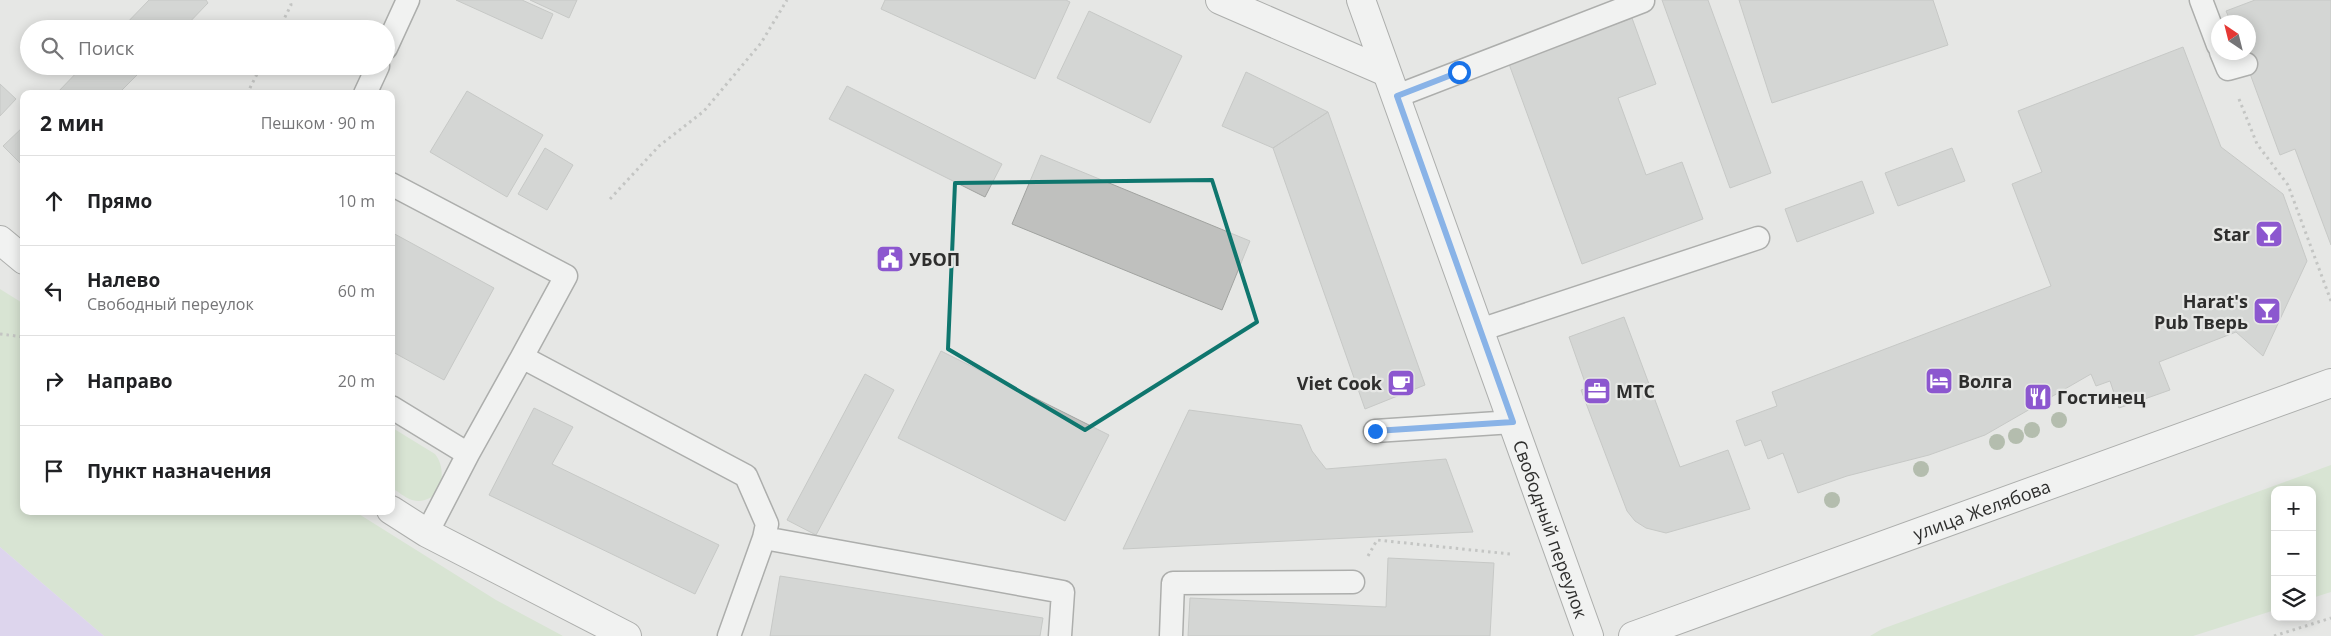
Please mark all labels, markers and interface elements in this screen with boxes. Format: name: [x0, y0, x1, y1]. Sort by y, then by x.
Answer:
north arrow: [2211, 15, 2256, 60]
search box: [20, 20, 395, 75]
icon: search: [38, 34, 66, 62]
text: Поиск: [78, 35, 134, 61]
route start: [1448, 61, 1471, 84]
text: 2 мин: [40, 109, 104, 137]
text: Пешком · 90 m: [261, 112, 375, 134]
icon: ahead: [40, 187, 68, 215]
text: Прямо: [87, 188, 152, 214]
text: 10 m: [338, 190, 375, 212]
bar icon: Star: [2254, 219, 2284, 249]
place label: Star: [2213, 222, 2250, 246]
public building icon: УБОП: [875, 244, 905, 274]
place label: УБОП: [909, 247, 960, 271]
text: Налево: [87, 267, 160, 293]
icon: left: [40, 277, 68, 305]
text: 60 m: [338, 280, 375, 302]
place label: Harat's Pub Тверь: [2154, 289, 2248, 334]
text: Свободный переулок: [87, 293, 254, 315]
bar icon: Harat's Pub Тверь: [2252, 296, 2282, 326]
hotel icon: Волга: [1924, 366, 1954, 396]
icon: right: [40, 367, 68, 395]
text: Направо: [87, 368, 173, 394]
cafe icon: Viet Cook: [1386, 368, 1416, 398]
place label: Волга: [1958, 369, 2012, 393]
text: 20 m: [338, 370, 375, 392]
place label: Viet Cook: [1297, 371, 1383, 395]
office icon: МТС: [1582, 376, 1612, 406]
place label: МТС: [1616, 379, 1655, 403]
restaurant icon: Гостинец: [2023, 382, 2053, 412]
place label: Гостинец: [2057, 385, 2146, 409]
route end: [1364, 420, 1387, 443]
street label: Свободный переулок: [1508, 437, 1594, 622]
icon: arrive: [40, 457, 68, 485]
text: Пункт назначения: [87, 458, 272, 484]
street label: улица Желябова: [1910, 474, 2054, 545]
map controls: [2271, 486, 2316, 621]
button: +: [2271, 486, 2316, 531]
button: −: [2271, 531, 2316, 576]
button: layers: [2271, 576, 2316, 621]

